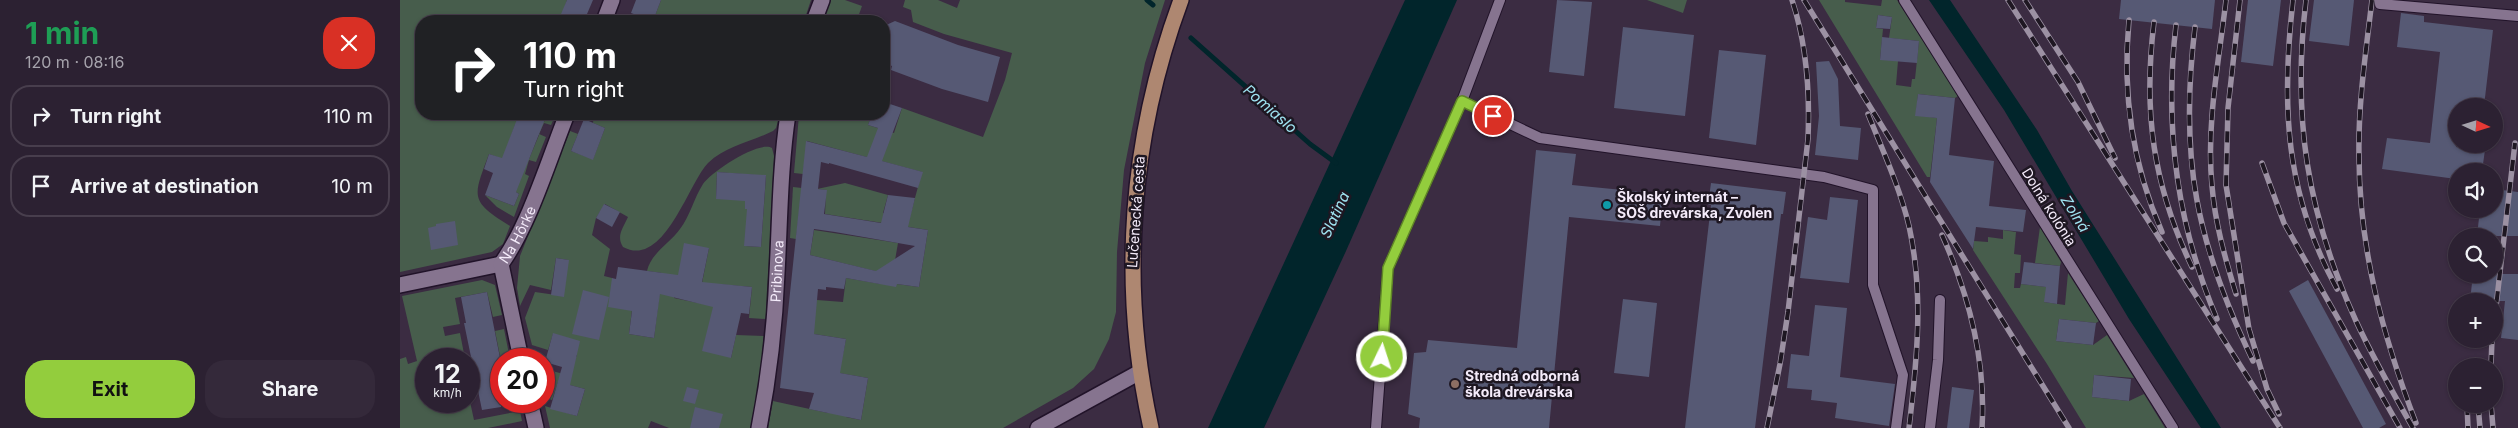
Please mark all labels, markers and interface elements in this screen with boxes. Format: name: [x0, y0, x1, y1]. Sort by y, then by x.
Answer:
text: 1 min: [25, 15, 99, 51]
button: close: [323, 17, 375, 69]
text: 110 m: [523, 34, 617, 76]
icon: right: [440, 35, 505, 100]
text: 120 m · 08:16: [25, 52, 125, 72]
text: Turn right: [523, 76, 624, 102]
water label: Pomiaslo: [1240, 80, 1301, 137]
pin: [1472, 95, 1514, 137]
north arrow: [2448, 98, 2502, 152]
map controls: [2448, 98, 2503, 413]
icon: right: [27, 102, 55, 130]
icon: arrive: [1479, 102, 1507, 130]
text: Turn right: [70, 105, 161, 128]
text: 110 m: [324, 105, 373, 128]
street label: Lučenecká cesta: [1123, 155, 1148, 269]
button: sound: [2448, 163, 2503, 218]
street label: Dolná kolónia: [2019, 164, 2080, 249]
icon: arrive: [27, 172, 55, 200]
text: Arrive at destination: [70, 175, 259, 198]
text: 10 m: [331, 175, 373, 198]
place label: Školský internát – SOŠ drevárska, Zvolen: [1617, 188, 1772, 221]
water label: Slatina: [1316, 189, 1354, 241]
water label: Zolná: [2057, 192, 2094, 236]
marker: Školský internát – SOŠ drevárska, Zvolen: [1601, 199, 1613, 211]
street label: Na Hôrke: [495, 203, 539, 266]
button: search: [2448, 228, 2503, 283]
street label: Pribinova: [766, 240, 787, 303]
button: +: [2448, 293, 2503, 348]
position arrow: [1355, 330, 1407, 382]
speed limit sign: 20: [490, 348, 555, 413]
button: −: [2448, 358, 2503, 413]
text: 12: [434, 359, 461, 389]
button: Exit: [25, 360, 195, 418]
button: Share: [205, 360, 375, 418]
place label: Stredná odborná škola drevárska: [1465, 367, 1579, 400]
marker: Stredná odborná škola drevárska: [1449, 378, 1461, 390]
text: km/h: [433, 385, 462, 400]

